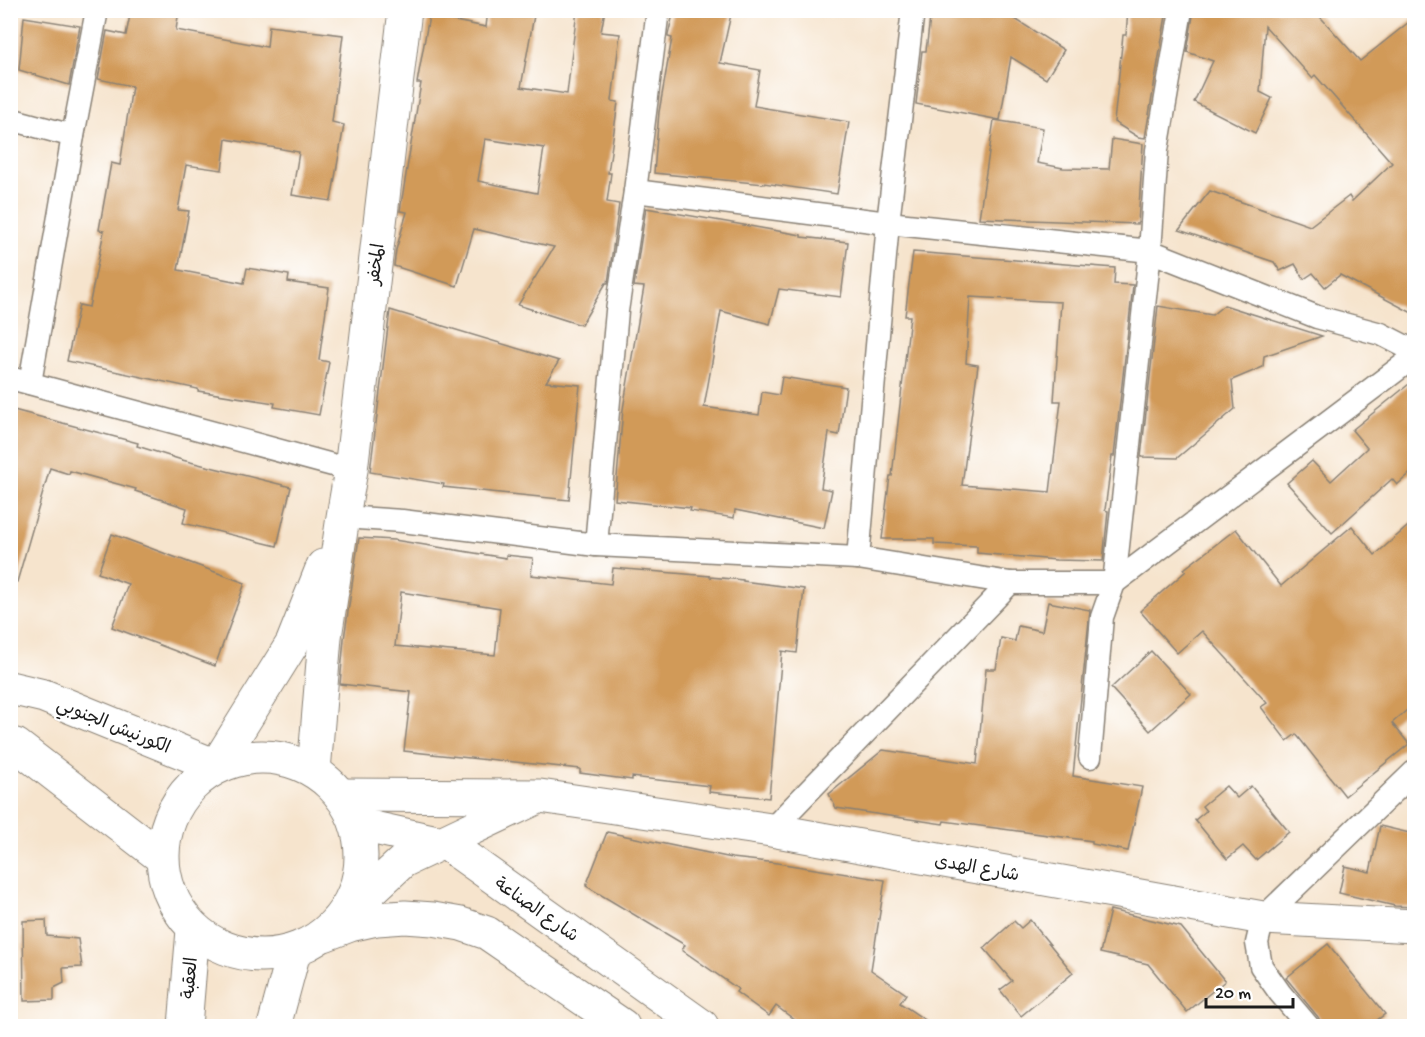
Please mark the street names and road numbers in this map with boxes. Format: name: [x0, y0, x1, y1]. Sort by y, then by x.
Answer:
street label: المخفر: [364, 242, 390, 288]
street label: الكورنيش الجنوبي: [52, 695, 173, 762]
street label: شارع الهدى: [932, 852, 1021, 887]
street label: شارع الصناعة: [489, 874, 582, 948]
street label: العقبة: [179, 956, 204, 1000]

